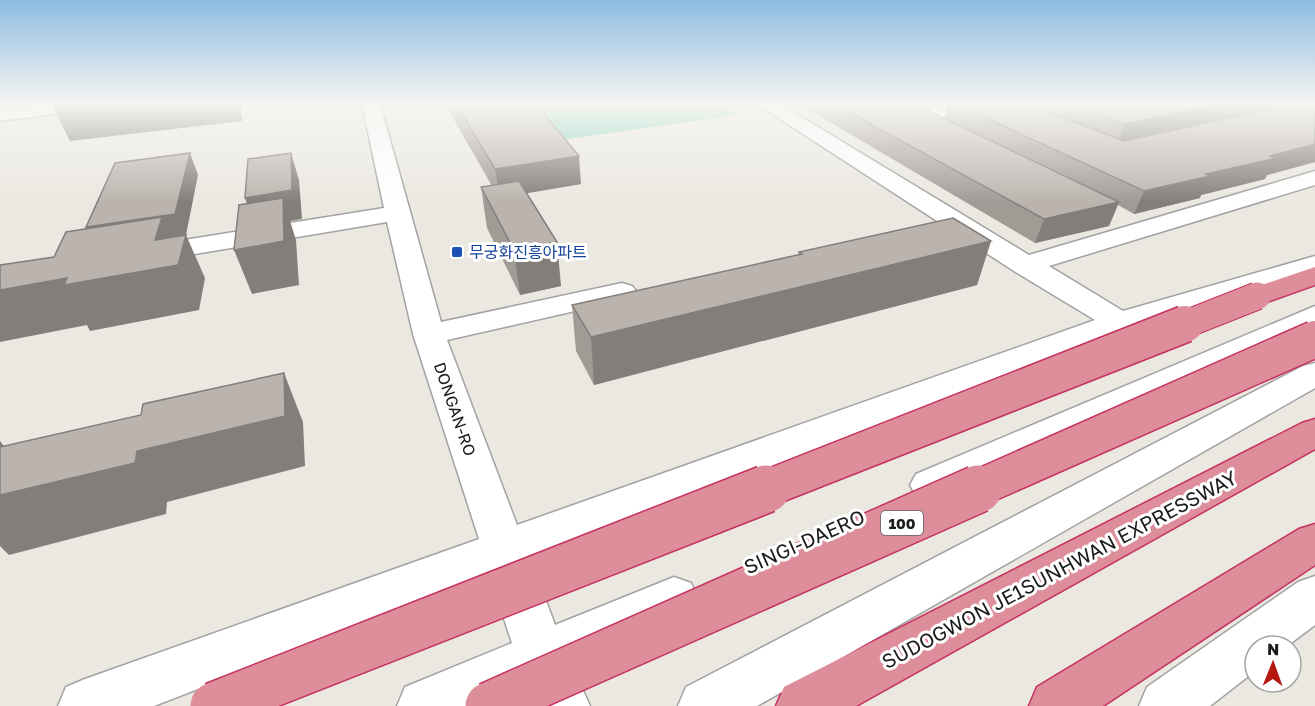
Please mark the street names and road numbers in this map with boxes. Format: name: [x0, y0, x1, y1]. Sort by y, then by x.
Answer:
street label: DONGAN-RO: [430, 359, 480, 459]
street label: SUDOGWON JE1SUNHWAN EXPRESSWAY: [877, 465, 1241, 673]
street label: SINGI-DAERO: [740, 504, 868, 578]
road number: 100: [881, 511, 923, 535]

